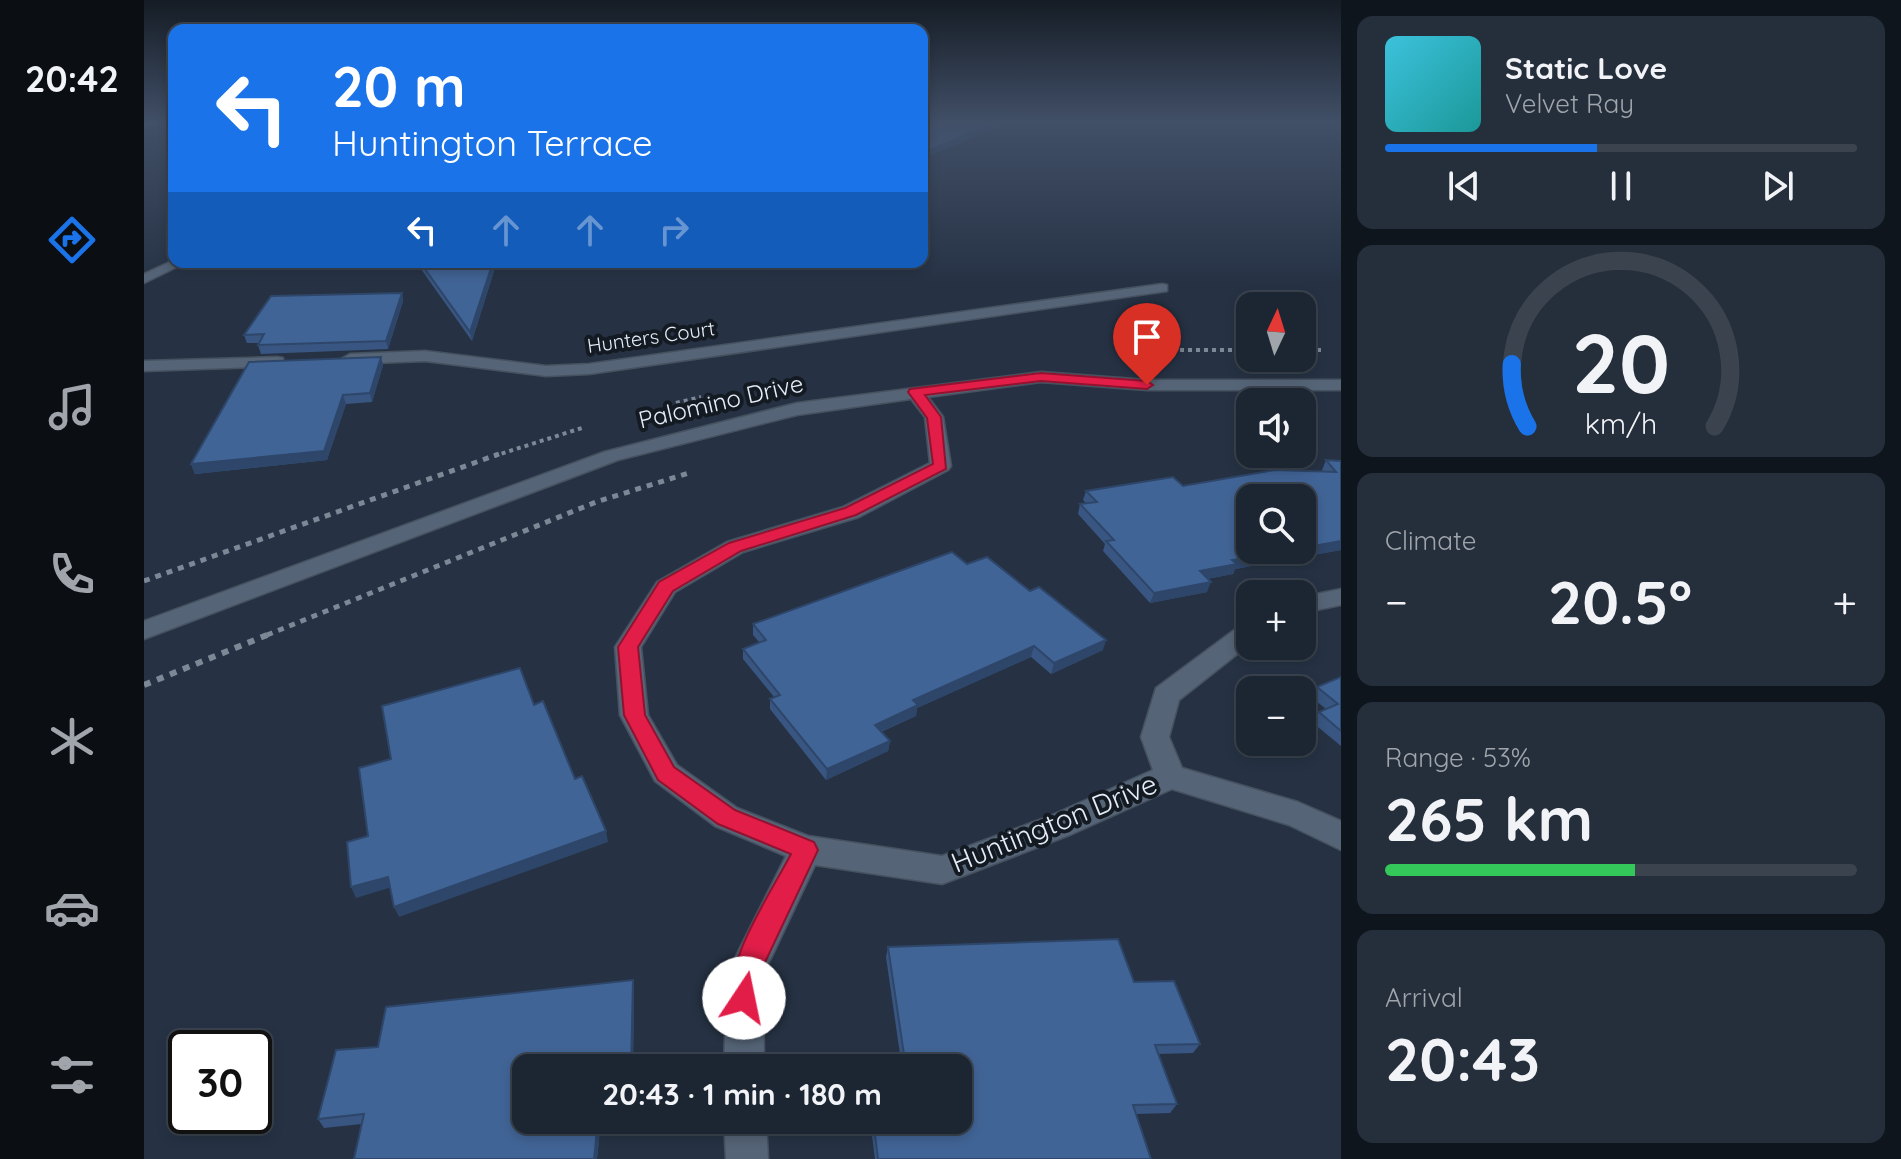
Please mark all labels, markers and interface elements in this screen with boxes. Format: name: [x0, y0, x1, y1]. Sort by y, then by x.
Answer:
text: Static Love: [1505, 49, 1667, 87]
text: 20 m: [332, 51, 466, 121]
text: 20:42: [25, 56, 119, 101]
icon: left: [200, 56, 304, 160]
text: Velvet Ray: [1505, 87, 1634, 120]
text: Huntington Terrace: [332, 120, 653, 165]
icon: previous: [1442, 164, 1486, 208]
icon: pause: [1599, 164, 1643, 208]
icon: next: [1756, 164, 1800, 208]
icon: left: [400, 208, 444, 252]
icon: ahead: [484, 208, 528, 252]
icon: ahead: [568, 208, 612, 252]
icon: right: [652, 208, 696, 252]
icon: directions: [44, 212, 100, 268]
north arrow: [1236, 292, 1316, 372]
map controls: [1236, 292, 1316, 756]
pin: [1113, 303, 1181, 385]
text: 20: [1572, 309, 1670, 413]
street label: Hunters Court: [585, 315, 717, 358]
icon: arrive: [1125, 315, 1169, 359]
street label: Palomino Drive: [635, 367, 806, 435]
icon: music: [44, 379, 100, 435]
button: sound: [1236, 388, 1316, 468]
text: km/h: [1585, 405, 1657, 441]
button: search: [1236, 484, 1316, 564]
text: Climate: [1385, 524, 1476, 557]
icon: phone: [44, 546, 100, 602]
text: 20.5°: [1548, 564, 1692, 639]
text: −: [1385, 574, 1408, 629]
text: +: [1832, 574, 1857, 629]
button: +: [1236, 580, 1316, 660]
button: −: [1236, 676, 1316, 756]
icon: climate: [44, 713, 100, 769]
text: Range · 53%: [1385, 741, 1531, 774]
street label: Huntington Drive: [946, 765, 1162, 880]
text: 265 km: [1385, 781, 1593, 856]
icon: car: [44, 880, 100, 936]
position arrow: [702, 956, 786, 1040]
text: Arrival: [1385, 981, 1463, 1014]
text: 20:43: [1385, 1021, 1540, 1096]
speed limit sign: 30: [168, 1030, 272, 1134]
icon: filters: [44, 1047, 100, 1103]
text: 20:43 · 1 min · 180 m: [602, 1075, 882, 1113]

